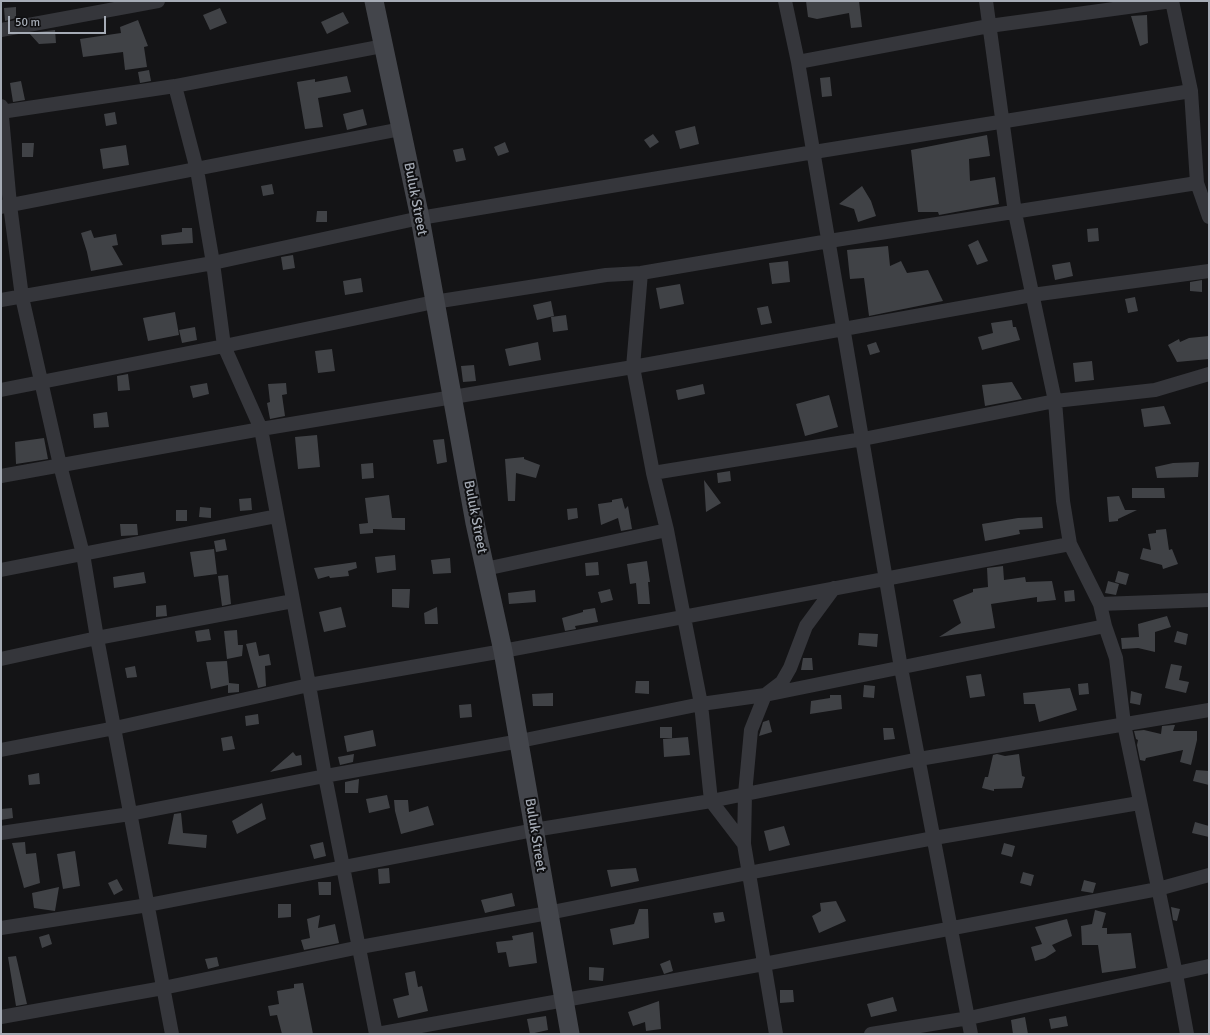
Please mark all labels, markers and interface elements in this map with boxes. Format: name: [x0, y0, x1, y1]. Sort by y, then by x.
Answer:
scale bar: [10, 8, 108, 34]
text: 50 m: [15, 15, 40, 30]
street label: Buluk Street: [400, 161, 430, 237]
street label: Buluk Street: [460, 479, 490, 555]
street label: Buluk Street: [521, 797, 549, 873]

